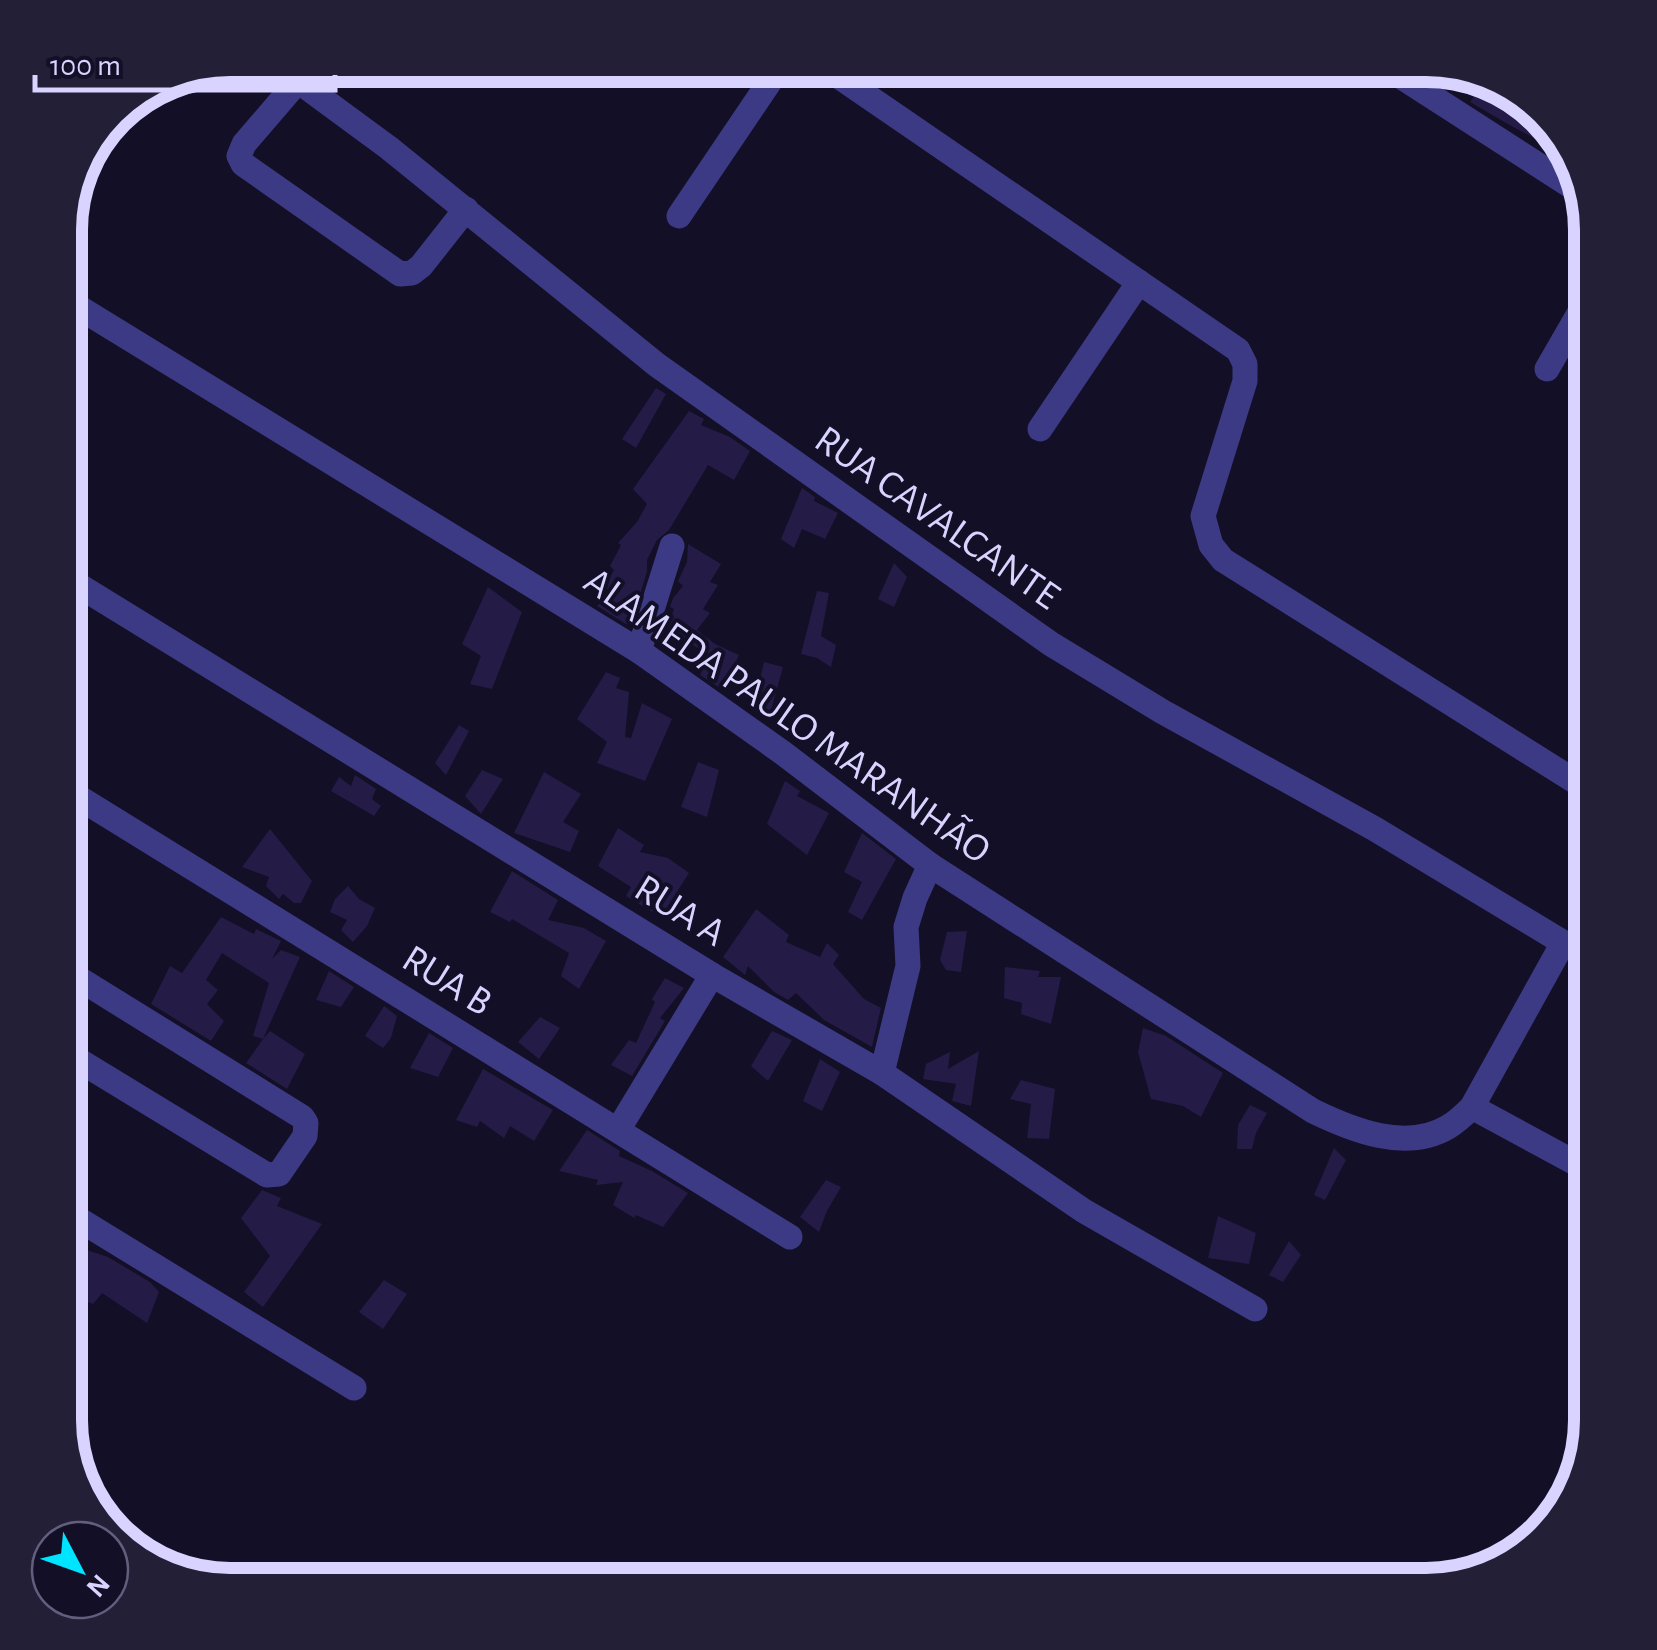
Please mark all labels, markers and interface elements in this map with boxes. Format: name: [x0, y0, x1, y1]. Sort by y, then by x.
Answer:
scale bar: [35, 30, 335, 92]
text: 100 m: [50, 51, 121, 81]
street label: RUA CAVALCANTE: [808, 419, 1066, 617]
street label: ALAMEDA PAULO MARANHÃO: [577, 558, 999, 871]
street label: RUA A: [628, 868, 732, 954]
street label: RUA B: [395, 938, 499, 1024]
north arrow: [30, 1520, 130, 1620]
text: N: [80, 1569, 114, 1602]

